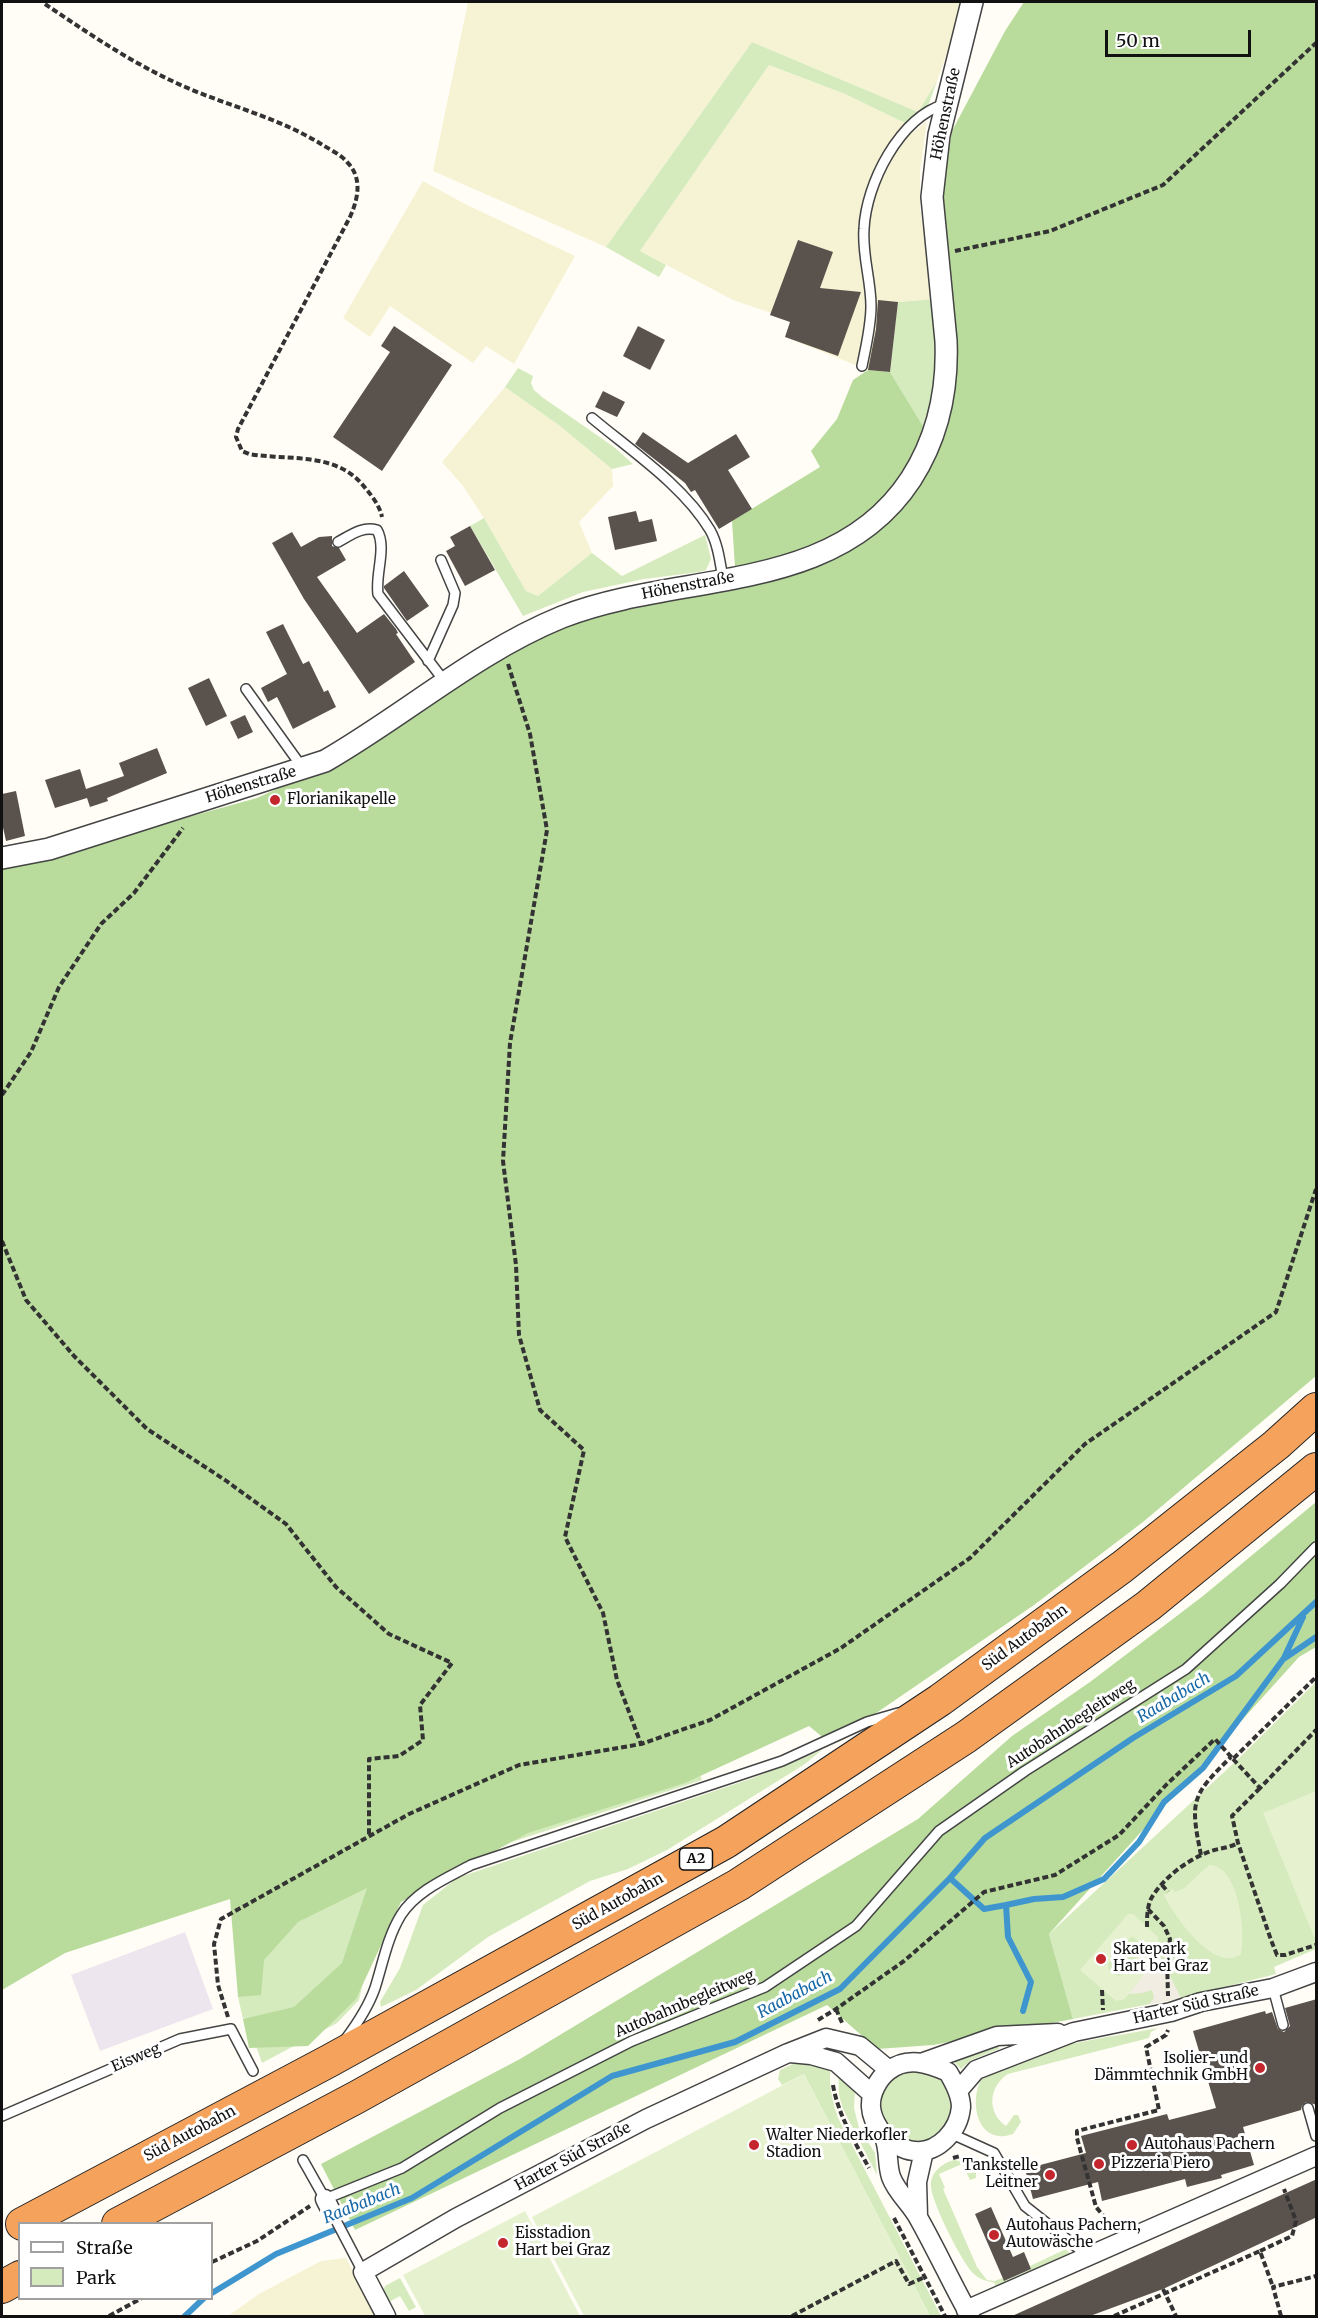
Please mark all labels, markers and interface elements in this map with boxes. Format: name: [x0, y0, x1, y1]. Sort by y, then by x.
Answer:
scale bar: [1108, 18, 1254, 56]
text: 50 m: [1116, 29, 1160, 52]
street label: Höhenstraße: [927, 66, 965, 162]
street label: Höhenstraße: [640, 568, 736, 604]
street label: Höhenstraße: [204, 763, 298, 807]
place label: Florianikapelle: [287, 791, 396, 809]
marker: Florianikapelle: [268, 793, 282, 807]
street label: Süd Autobahn: [979, 1601, 1071, 1675]
water label: Raababach: [1134, 1669, 1214, 1727]
street label: Autobahnbegleitweg: [1003, 1676, 1139, 1772]
road number: A2: [680, 1848, 712, 1870]
street label: Süd Autobahn: [569, 1870, 667, 1934]
place label: Skatepark Hart bei Graz: [1113, 1941, 1208, 1976]
marker: Skatepark Hart bei Graz: [1094, 1952, 1108, 1966]
street label: Autobahnbegleitweg: [613, 1966, 757, 2042]
water label: Raababach: [754, 1967, 836, 2023]
street label: Harter Süd Straße: [1131, 1982, 1261, 2028]
street label: Eisweg: [109, 2040, 163, 2076]
place label: Isolier- und Dämmtechnik GmbH: [1094, 2050, 1248, 2085]
marker: Isolier- und Dämmtechnik GmbH: [1253, 2061, 1267, 2075]
street label: Süd Autobahn: [141, 2102, 239, 2166]
street label: Harter Süd Straße: [512, 2119, 634, 2195]
place label: Walter Niederkofler Stadion: [766, 2127, 907, 2162]
place label: Autohaus Pachern: [1144, 2136, 1275, 2154]
marker: Walter Niederkofler Stadion: [747, 2138, 761, 2152]
marker: Autohaus Pachern: [1125, 2138, 1139, 2152]
place label: Pizzeria Piero: [1111, 2155, 1210, 2173]
place label: Tankstelle Leitner: [963, 2157, 1038, 2192]
marker: Pizzeria Piero: [1092, 2157, 1106, 2171]
marker: Tankstelle Leitner: [1043, 2168, 1057, 2182]
water label: Raababach: [320, 2180, 404, 2228]
place label: Autohaus Pachern, Autowäsche: [1006, 2217, 1141, 2252]
legend: [18, 2222, 213, 2300]
place label: Eisstadion Hart bei Graz: [515, 2225, 610, 2260]
marker: Autohaus Pachern, Autowäsche: [987, 2228, 1001, 2242]
text: Straße: [76, 2236, 133, 2259]
marker: Eisstadion Hart bei Graz: [496, 2236, 510, 2250]
text: Park: [76, 2266, 116, 2289]

